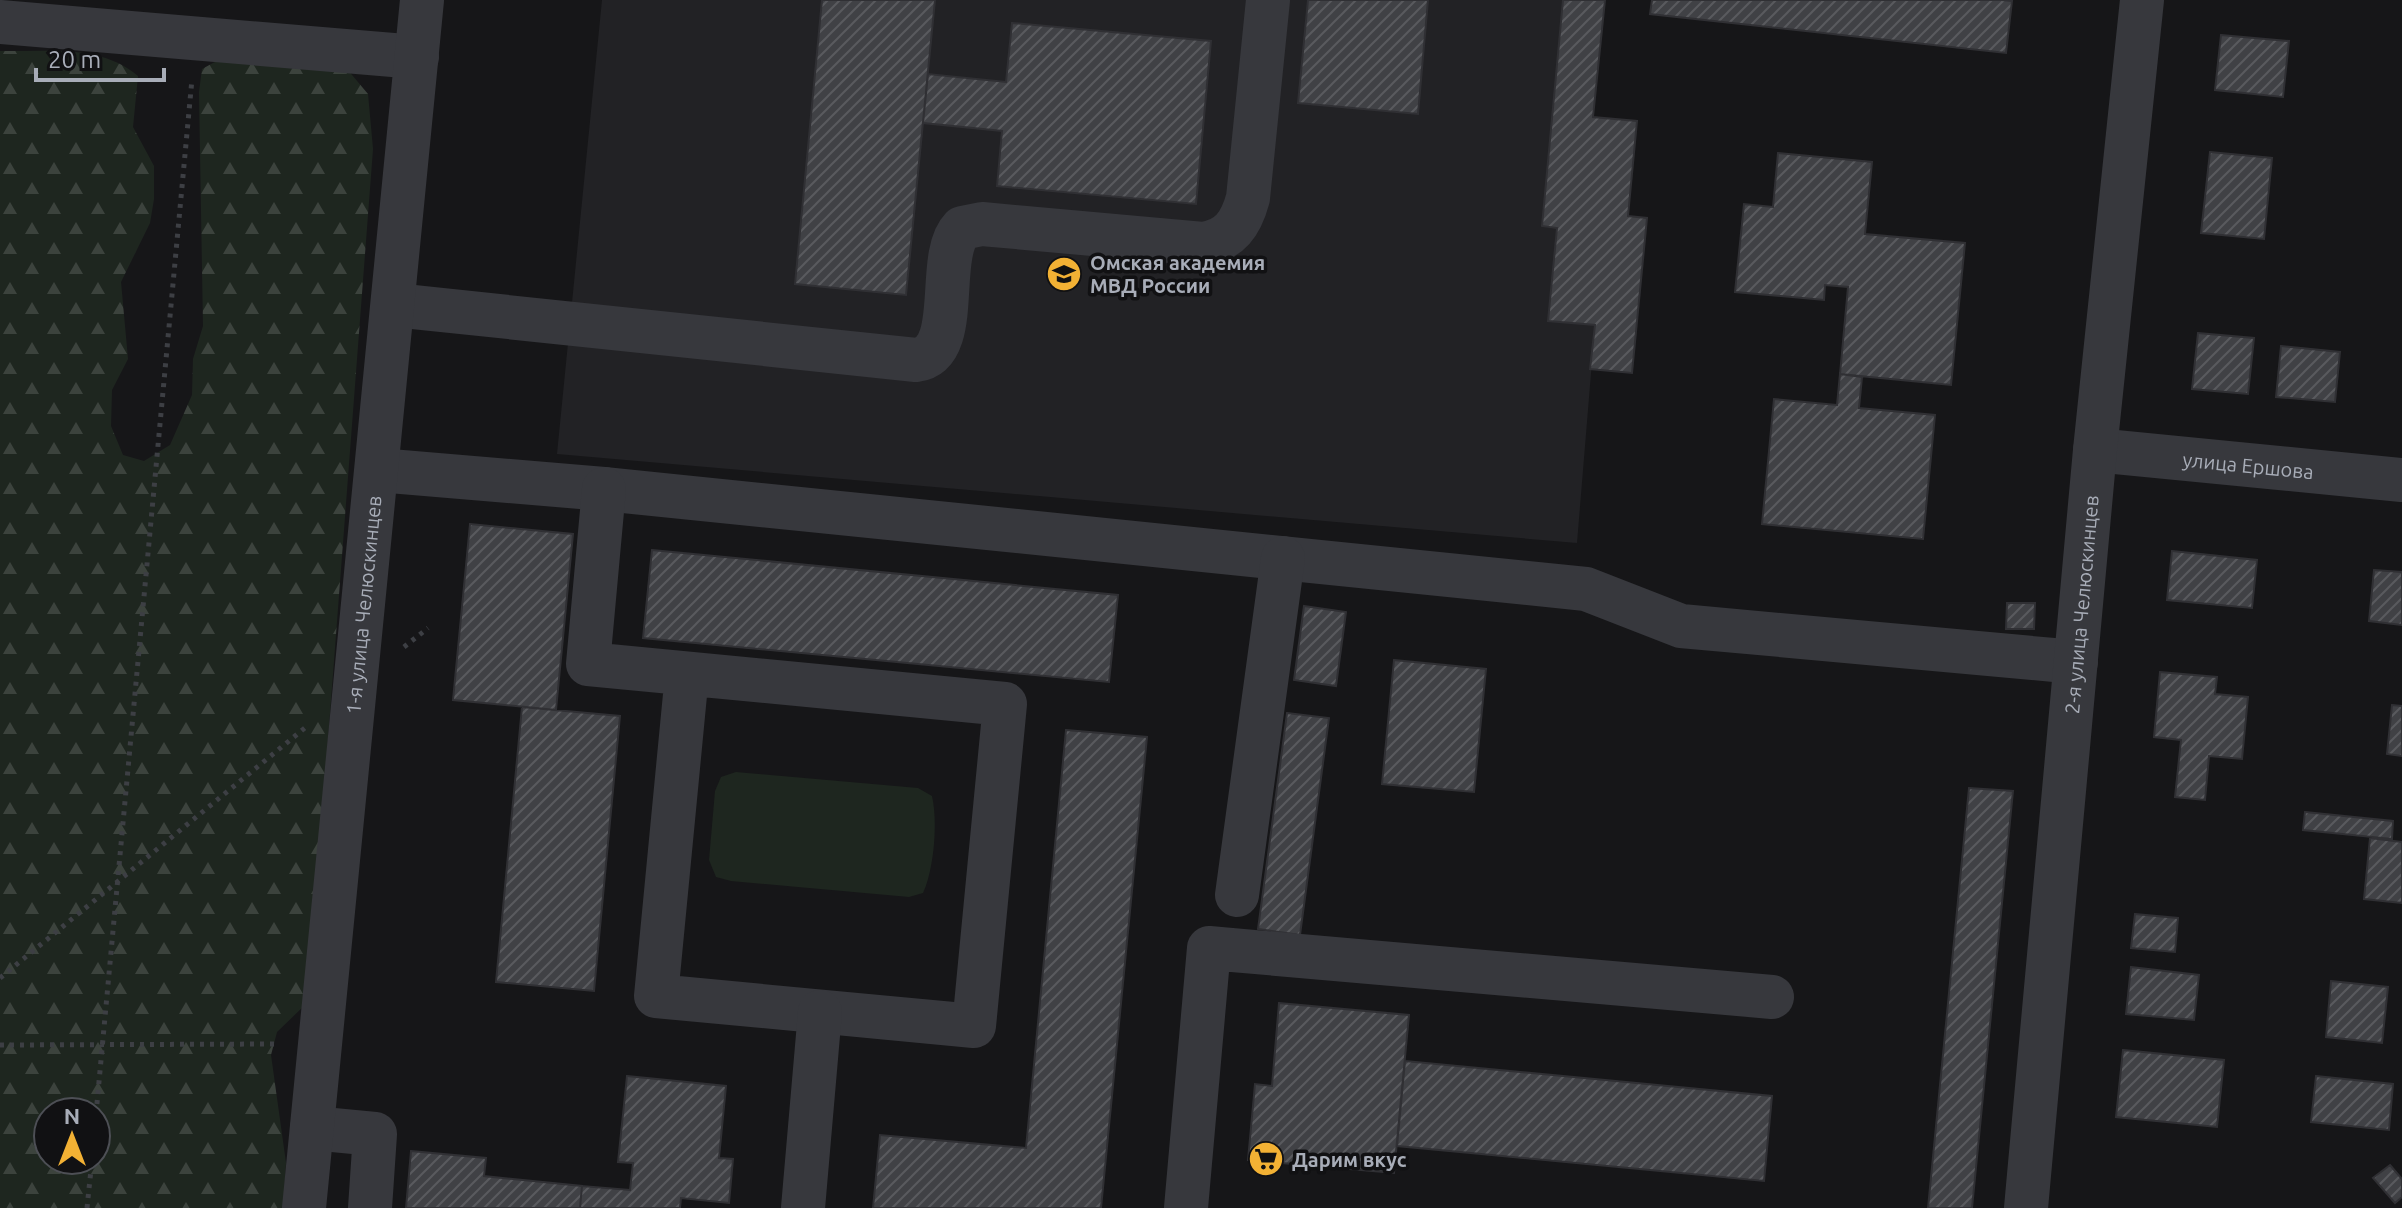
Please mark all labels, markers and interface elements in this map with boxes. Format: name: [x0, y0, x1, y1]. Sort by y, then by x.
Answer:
scale bar: [36, 32, 164, 82]
text: 20 m: [48, 46, 101, 73]
place label: Омская академия МВД России: [1090, 251, 1265, 297]
school or university icon: Омская академия МВД России: [1045, 255, 1083, 293]
street label: улица Ершова: [2182, 447, 2315, 483]
street label: 1-я улица Челюскинцев: [341, 494, 385, 715]
street label: 2-я улица Челюскинцев: [2060, 494, 2102, 715]
north arrow: [32, 1096, 112, 1176]
text: N: [64, 1103, 80, 1128]
supermarket icon: Дарим вкус: [1247, 1140, 1285, 1178]
place label: Дарим вкус: [1292, 1148, 1407, 1171]

